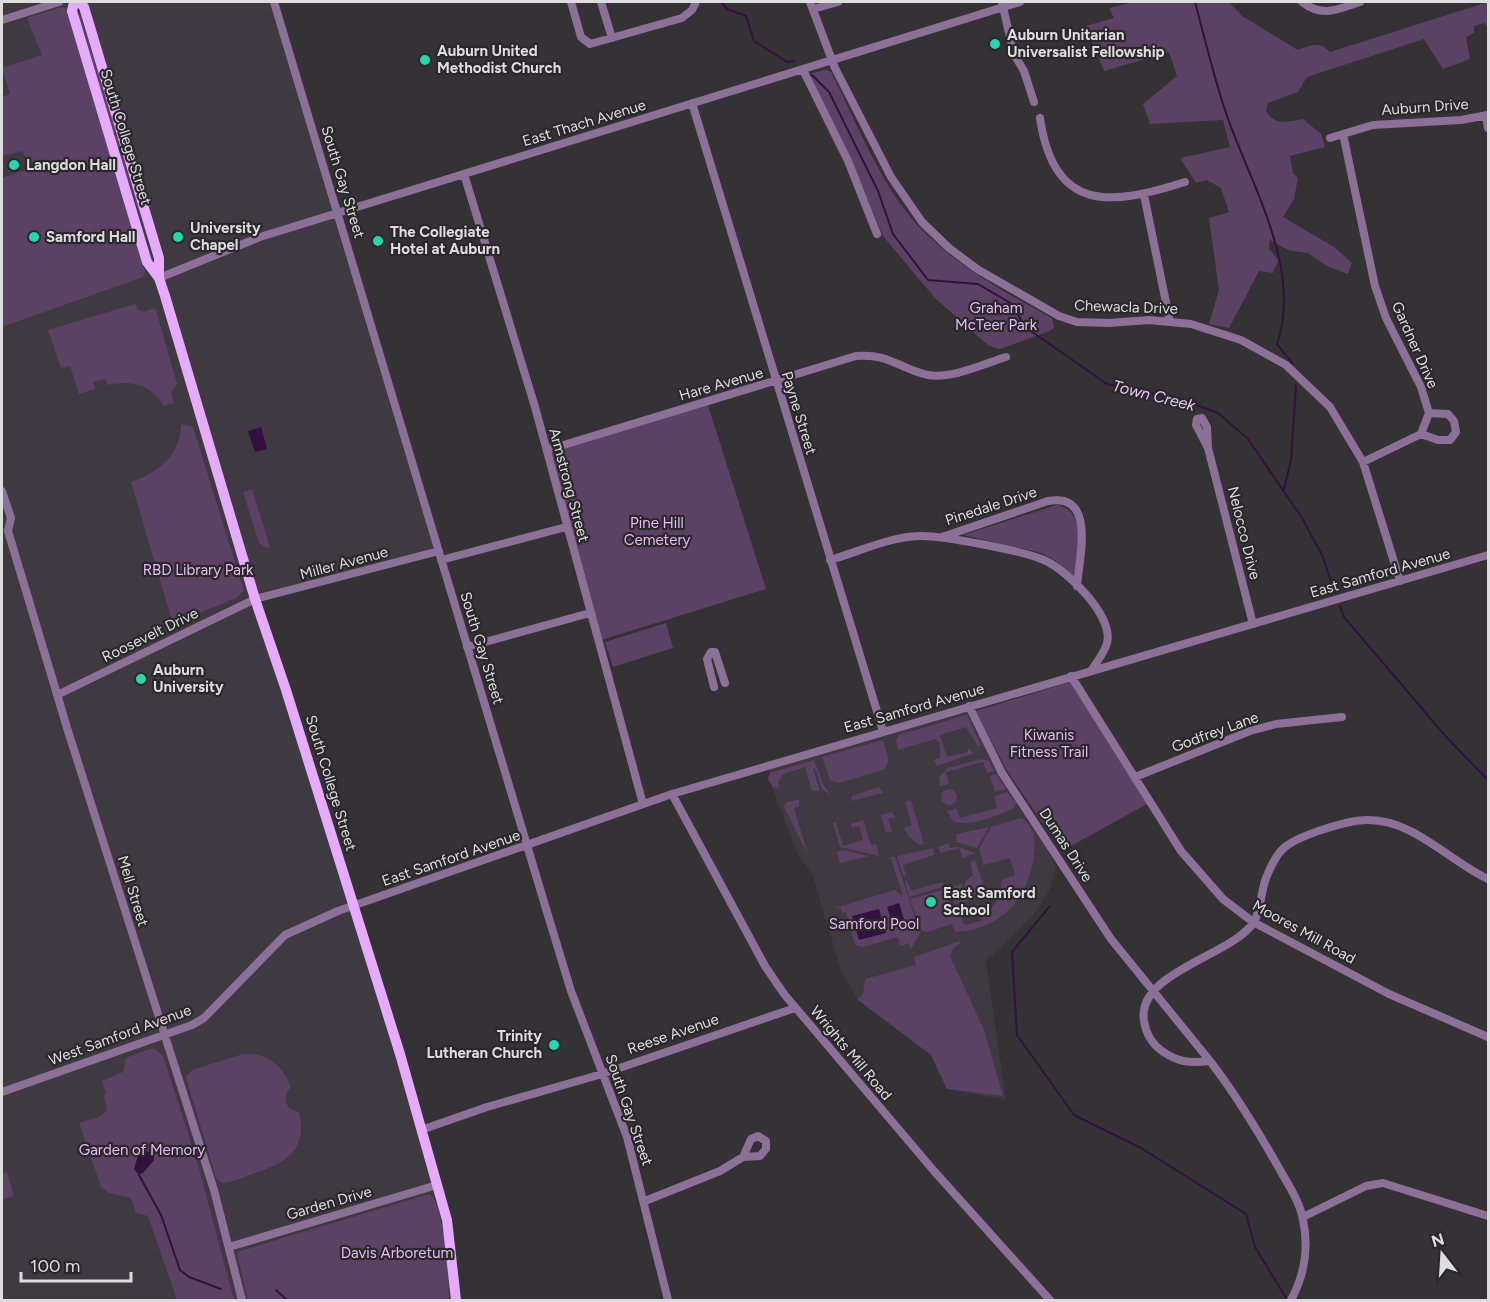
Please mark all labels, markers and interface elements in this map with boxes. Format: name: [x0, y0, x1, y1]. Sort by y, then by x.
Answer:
place label: Auburn Unitarian Universalist Fellowship: [1007, 26, 1165, 61]
marker: Auburn Unitarian Universalist Fellowship: [988, 37, 1002, 51]
place label: Auburn United Methodist Church: [437, 42, 561, 77]
marker: Auburn United Methodist Church: [418, 53, 432, 67]
street label: South College Street: [97, 67, 155, 207]
street label: Auburn Drive: [1381, 95, 1469, 119]
street label: East Thach Avenue: [520, 96, 648, 150]
street label: South Gay Street: [317, 124, 369, 241]
place label: Langdon Hall: [26, 156, 116, 174]
marker: Langdon Hall: [7, 158, 21, 172]
place label: University Chapel: [190, 219, 261, 254]
place label: The Collegiate Hotel at Auburn: [390, 223, 500, 258]
place label: Samford Hall: [46, 228, 135, 246]
marker: Samford Hall: [27, 230, 41, 244]
marker: University Chapel: [171, 230, 185, 244]
marker: The Collegiate Hotel at Auburn: [371, 234, 385, 248]
street label: Chewacla Drive: [1074, 296, 1178, 318]
park label: Graham McTeer Park: [955, 299, 1038, 334]
street label: Gardner Drive: [1388, 299, 1442, 391]
street label: Hare Avenue: [677, 363, 765, 405]
street label: Payne Street: [778, 369, 820, 457]
water label: Town Creek: [1111, 376, 1198, 415]
street label: Armstrong Street: [545, 426, 593, 544]
street label: Pinedale Drive: [943, 483, 1039, 529]
street label: Nelocco Drive: [1224, 485, 1264, 581]
park label: Pine Hill Cemetery: [624, 514, 690, 549]
street label: Miller Avenue: [298, 543, 390, 583]
street label: East Samford Avenue: [1308, 544, 1452, 602]
park label: RBD Library Park: [143, 561, 254, 579]
street label: South Gay Street: [456, 590, 508, 707]
street label: Roosevelt Drive: [99, 604, 201, 666]
place label: Auburn University: [153, 661, 224, 696]
marker: Auburn University: [134, 672, 148, 686]
street label: East Samford Avenue: [842, 679, 986, 737]
street label: Godfrey Lane: [1169, 708, 1261, 756]
street label: South College Street: [302, 713, 360, 853]
park label: Kiwanis Fitness Trail: [1010, 726, 1088, 761]
street label: Dumas Drive: [1035, 805, 1097, 885]
street label: East Samford Avenue: [380, 826, 522, 890]
street label: Mell Street: [114, 853, 152, 929]
place label: East Samford School: [943, 884, 1036, 919]
marker: East Samford School: [924, 895, 938, 909]
street label: Moores Mill Road: [1249, 896, 1359, 968]
park label: Samford Pool: [829, 915, 919, 933]
street label: West Samford Avenue: [46, 1001, 194, 1069]
street label: Wrights Mill Road: [806, 1002, 896, 1104]
street label: Reese Avenue: [625, 1010, 721, 1058]
place label: Trinity Lutheran Church: [426, 1027, 542, 1062]
marker: Trinity Lutheran Church: [547, 1038, 561, 1052]
street label: South Gay Street: [602, 1052, 657, 1168]
park label: Garden of Memory: [79, 1141, 205, 1159]
street label: Garden Drive: [284, 1182, 374, 1224]
north arrow: [1412, 1224, 1472, 1284]
text: N: [1429, 1229, 1446, 1251]
park label: Davis Arboretum: [341, 1244, 453, 1262]
scale bar: [21, 1245, 130, 1283]
text: 100 m: [30, 1255, 80, 1277]

